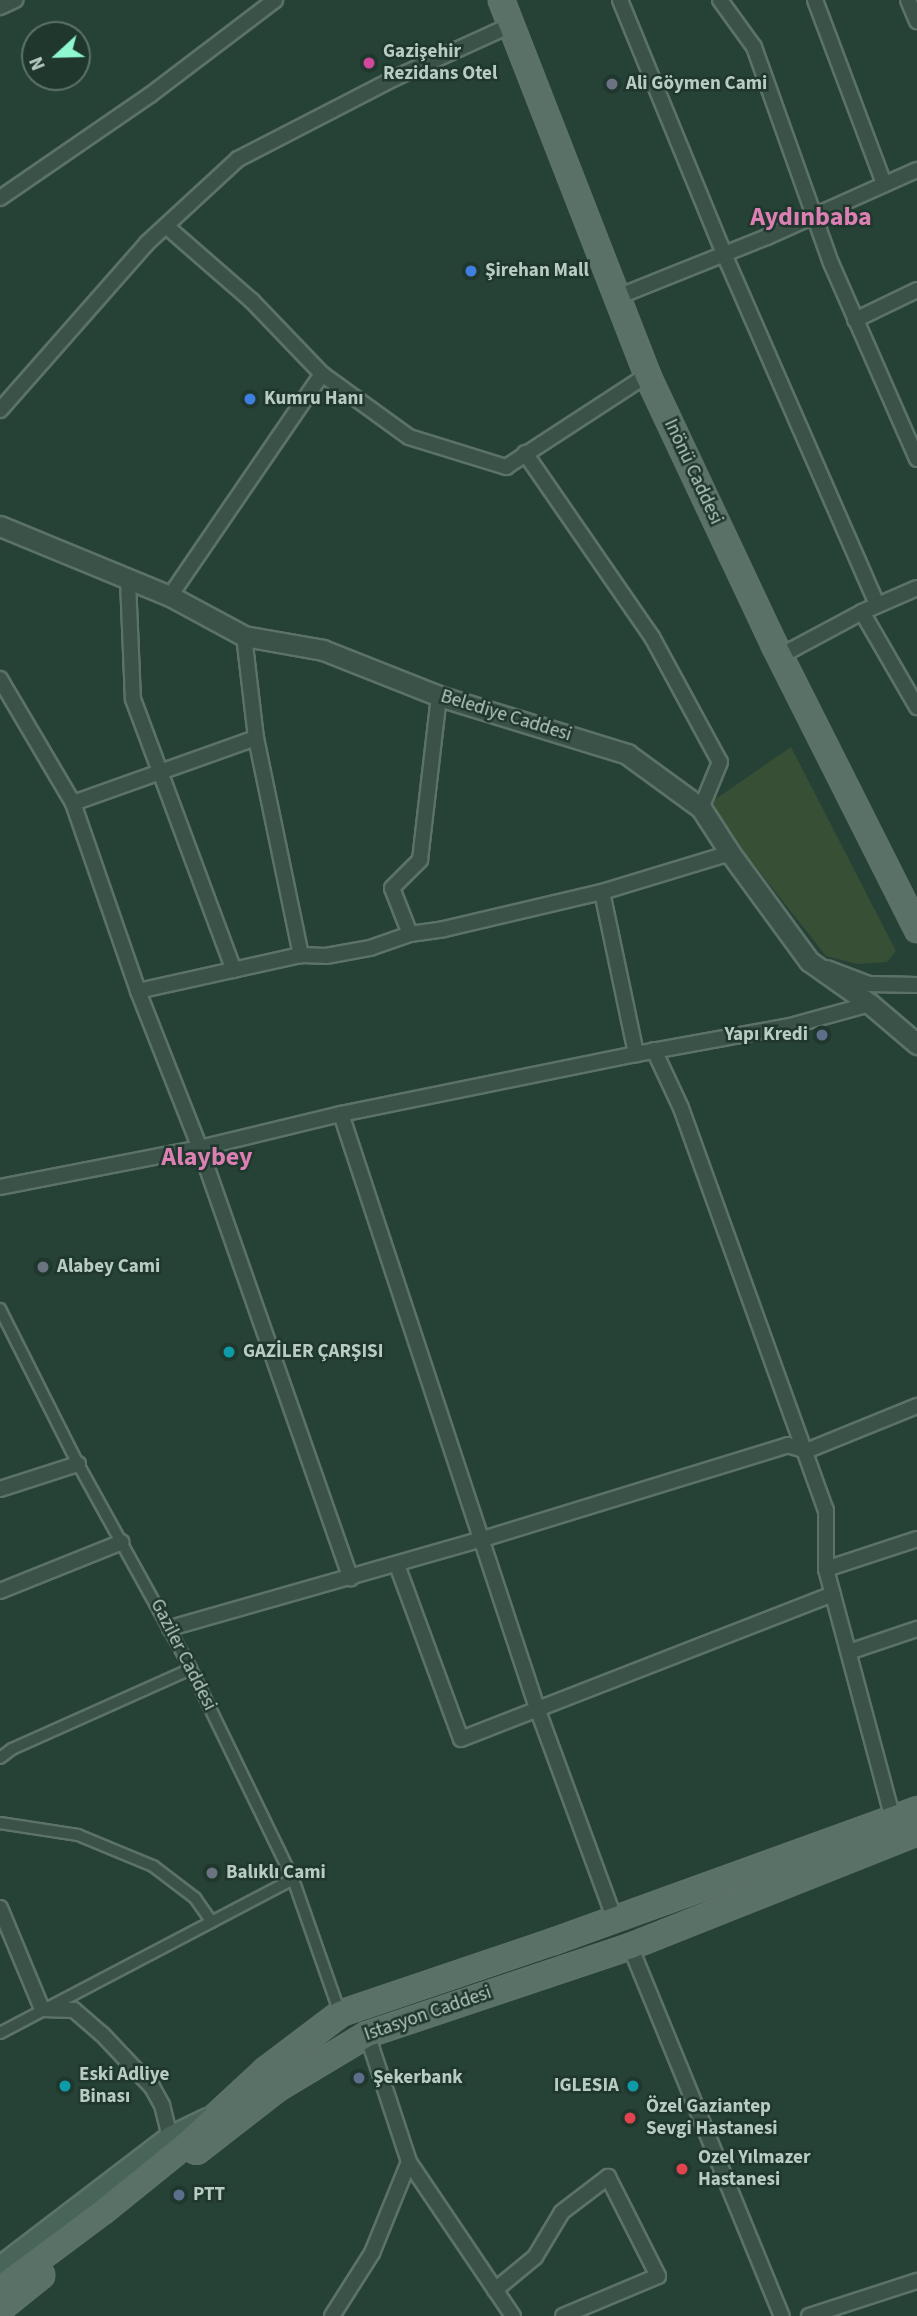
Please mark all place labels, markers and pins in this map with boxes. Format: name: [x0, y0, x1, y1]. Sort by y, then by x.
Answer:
place label: Gazişehir Rezidans Otel: [383, 41, 497, 85]
marker: Gazişehir Rezidans Otel: [361, 55, 377, 71]
place label: Ali Göymen Cami: [626, 73, 767, 95]
marker: Ali Göymen Cami: [604, 76, 620, 92]
place label: Şirehan Mall: [485, 260, 589, 282]
marker: Şirehan Mall: [463, 263, 479, 279]
place label: Kumru Hanı: [264, 388, 364, 410]
marker: Kumru Hanı: [242, 391, 258, 407]
place label: Yapı Kredi: [725, 1024, 808, 1046]
marker: Yapı Kredi: [814, 1027, 830, 1043]
place label: Alabey Cami: [57, 1256, 160, 1278]
marker: Alabey Cami: [35, 1259, 51, 1275]
place label: GAZİLER ÇARŞISI: [243, 1341, 383, 1363]
marker: GAZİLER ÇARŞISI: [221, 1344, 237, 1360]
place label: Balıklı Cami: [226, 1862, 326, 1884]
marker: Balıklı Cami: [204, 1865, 220, 1881]
place label: Eski Adliye Binası: [79, 2064, 169, 2108]
place label: Şekerbank: [373, 2067, 463, 2089]
marker: Şekerbank: [351, 2070, 367, 2086]
place label: IGLESIA: [554, 2075, 619, 2097]
marker: Eski Adliye Binası: [57, 2078, 73, 2094]
marker: IGLESIA: [625, 2078, 641, 2094]
place label: Özel Gaziantep Sevgi Hastanesi: [646, 2096, 778, 2140]
marker: Özel Gaziantep Sevgi Hastanesi: [620, 2108, 640, 2128]
place label: Ozel Yılmazer Hastanesi: [698, 2147, 810, 2191]
marker: Ozel Yılmazer Hastanesi: [672, 2159, 692, 2179]
place label: PTT: [193, 2184, 225, 2206]
marker: PTT: [171, 2187, 187, 2203]

